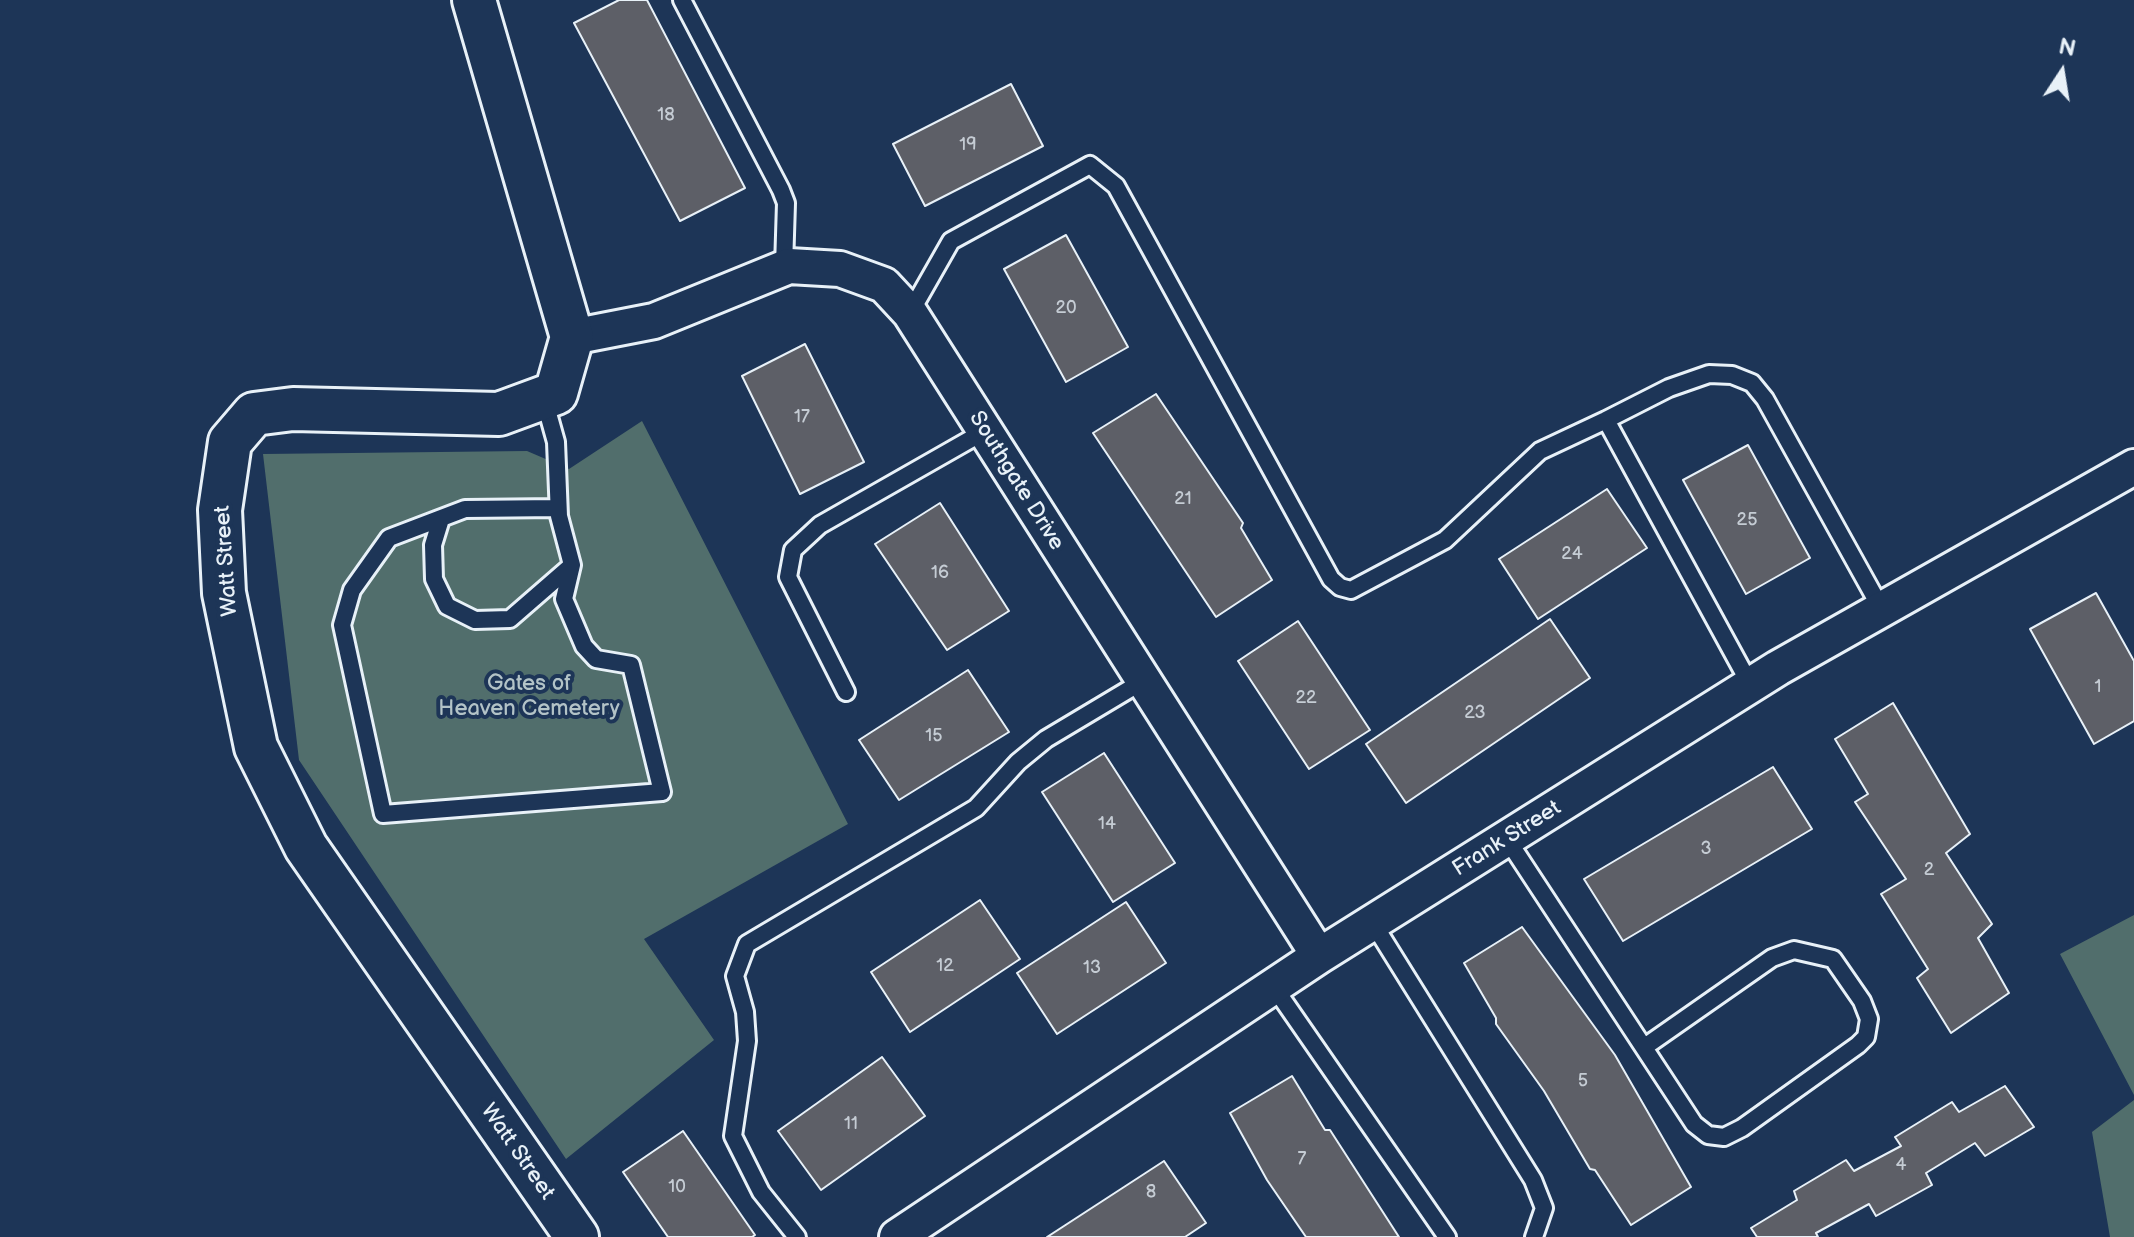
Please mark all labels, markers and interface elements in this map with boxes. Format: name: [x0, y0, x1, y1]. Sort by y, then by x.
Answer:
north arrow: [2022, 32, 2102, 112]
text: N: [2056, 33, 2078, 63]
house number: 18: [657, 104, 675, 126]
house number: 19: [959, 134, 977, 156]
house number: 20: [1055, 297, 1077, 319]
house number: 17: [794, 406, 810, 428]
street label: Southgate Drive: [963, 407, 1069, 555]
house number: 21: [1174, 488, 1192, 510]
street label: Watt Street: [210, 505, 244, 617]
house number: 25: [1737, 509, 1757, 531]
house number: 24: [1561, 543, 1583, 565]
house number: 16: [931, 562, 949, 584]
park label: Gates of Heaven Cemetery: [438, 671, 620, 722]
house number: 1: [2095, 676, 2101, 698]
house number: 22: [1295, 687, 1317, 709]
house number: 23: [1464, 702, 1486, 724]
house number: 15: [925, 725, 943, 747]
street label: Frank Street: [1448, 795, 1566, 883]
house number: 14: [1098, 813, 1116, 835]
house number: 3: [1700, 838, 1712, 860]
house number: 2: [1924, 859, 1934, 881]
house number: 12: [936, 955, 954, 977]
house number: 13: [1083, 957, 1101, 979]
house number: 5: [1578, 1070, 1588, 1092]
street label: Watt Street: [474, 1099, 560, 1205]
house number: 11: [844, 1113, 858, 1135]
house number: 7: [1298, 1148, 1306, 1170]
house number: 4: [1896, 1154, 1906, 1176]
house number: 10: [668, 1176, 686, 1198]
house number: 8: [1146, 1181, 1156, 1203]

